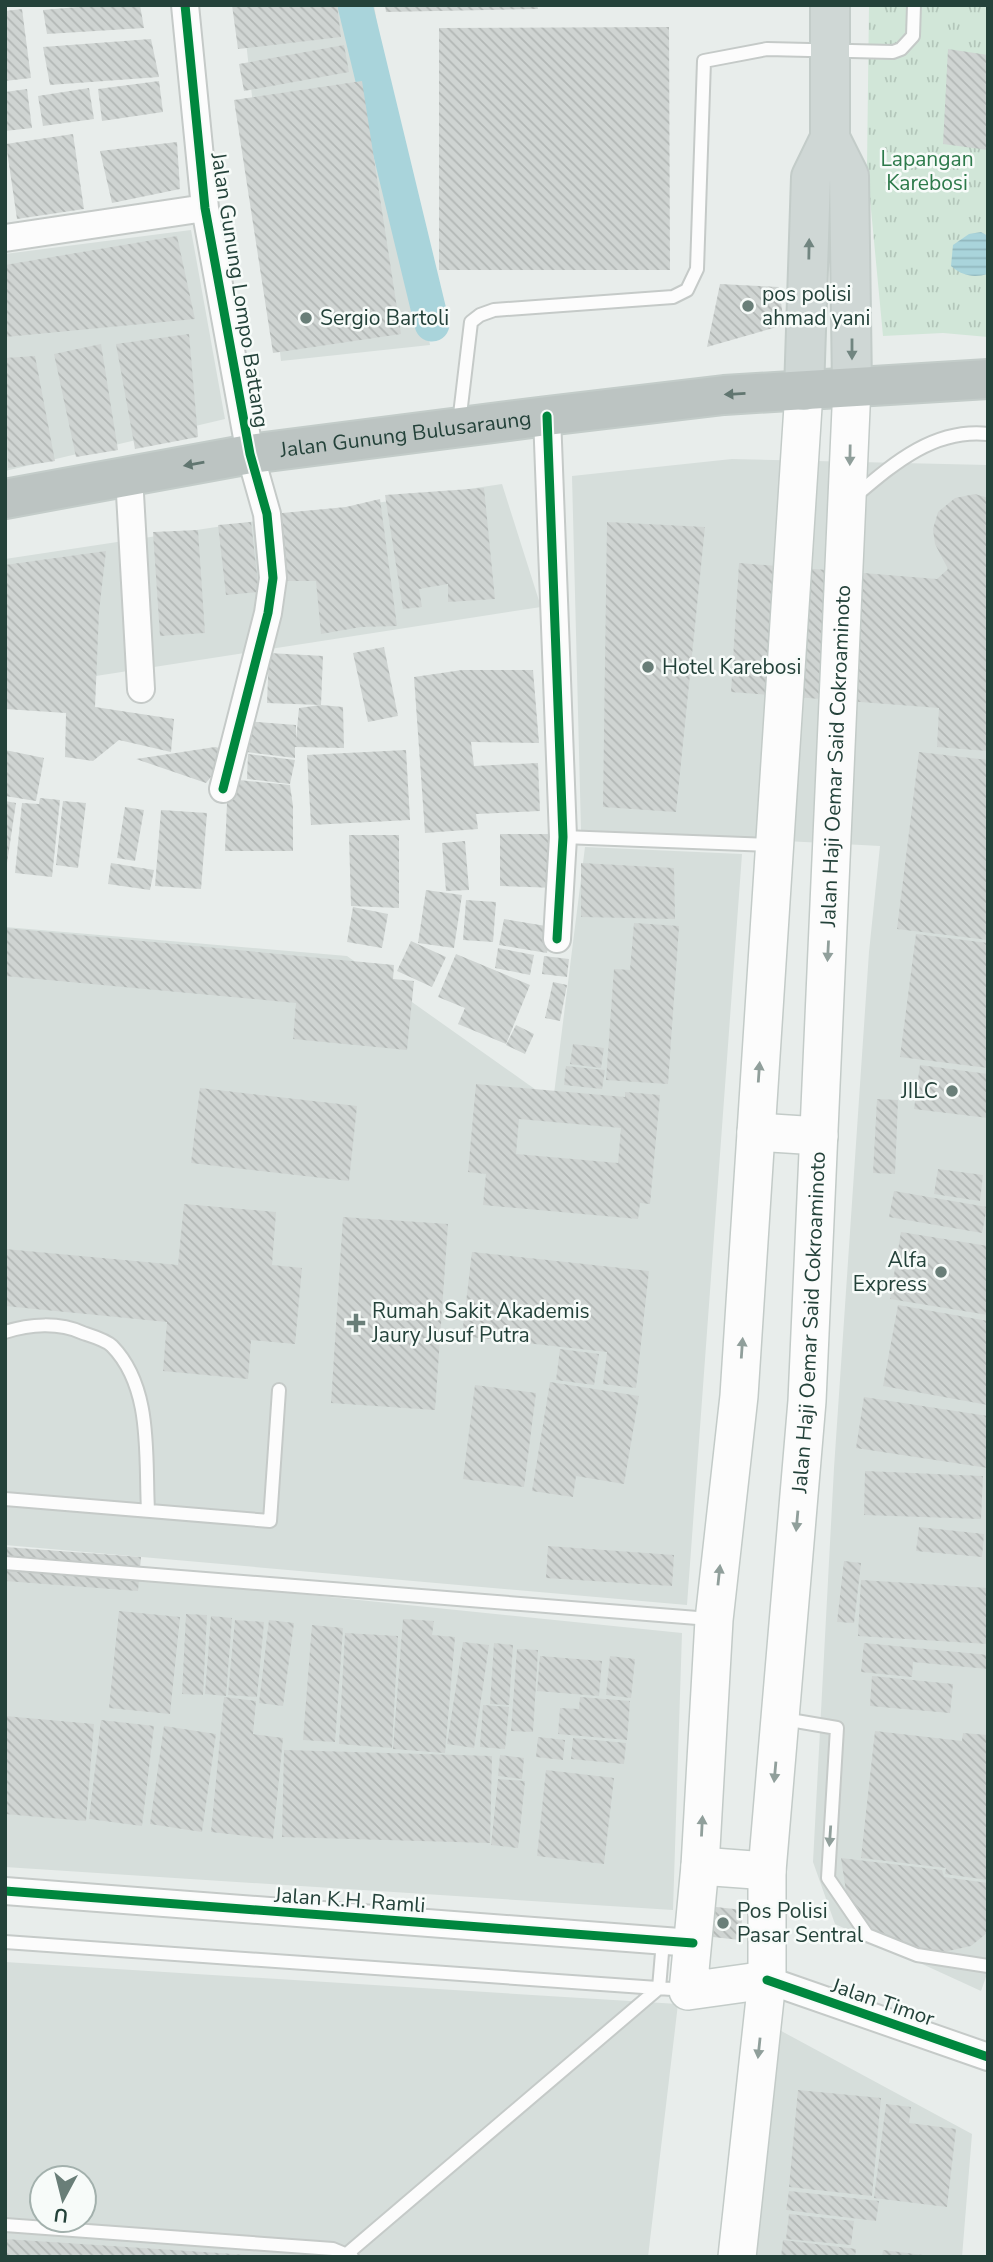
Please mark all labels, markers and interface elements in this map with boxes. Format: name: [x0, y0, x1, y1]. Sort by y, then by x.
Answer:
park label: Lapangan Karebosi: [880, 145, 974, 197]
street label: Jalan Gunung Lompo Battang: [204, 149, 276, 430]
one-way arrow: [804, 238, 815, 260]
place label: pos polisi ahmad yani: [762, 280, 870, 332]
marker: pos polisi ahmad yani: [740, 298, 756, 314]
place label: Sergio Bartoli: [320, 304, 449, 332]
marker: Sergio Bartoli: [298, 310, 314, 326]
one-way arrow: [846, 338, 858, 360]
one-way arrow: [724, 389, 746, 400]
street label: Jalan Gunung Bulusaraung: [277, 404, 533, 464]
one-way arrow: [845, 444, 856, 466]
one-way arrow: [183, 459, 205, 470]
street label: Jalan Haji Oemar Said Cokroaminoto: [814, 584, 857, 928]
place label: Hotel Karebosi: [662, 653, 801, 681]
marker: Hotel Karebosi: [640, 659, 656, 675]
one-way arrow: [822, 940, 833, 962]
one-way arrow: [754, 1061, 765, 1083]
place label: JILC: [900, 1077, 938, 1105]
marker: JILC: [944, 1083, 960, 1099]
street label: Jalan Haji Oemar Said Cokroaminoto: [785, 1151, 832, 1495]
place label: Alfa Express: [853, 1246, 927, 1298]
marker: Alfa Express: [933, 1264, 949, 1280]
place label: Rumah Sakit Akademis Jaury Jusuf Putra: [371, 1297, 590, 1349]
marker: Rumah Sakit Akademis Jaury Jusuf Putra: [346, 1313, 366, 1333]
one-way arrow: [737, 1337, 748, 1359]
one-way arrow: [791, 1510, 802, 1532]
one-way arrow: [713, 1564, 724, 1586]
one-way arrow: [769, 1761, 780, 1783]
one-way arrow: [697, 1815, 708, 1837]
one-way arrow: [825, 1825, 836, 1847]
street label: Jalan K.H. Ramli: [273, 1881, 426, 1919]
place label: Pos Polisi Pasar Sentral: [737, 1897, 864, 1949]
marker: Pos Polisi Pasar Sentral: [715, 1915, 731, 1931]
street label: Jalan Timor: [827, 1971, 939, 2033]
one-way arrow: [754, 2037, 765, 2059]
north arrow: [28, 2164, 98, 2234]
text: U: [53, 2201, 70, 2229]

